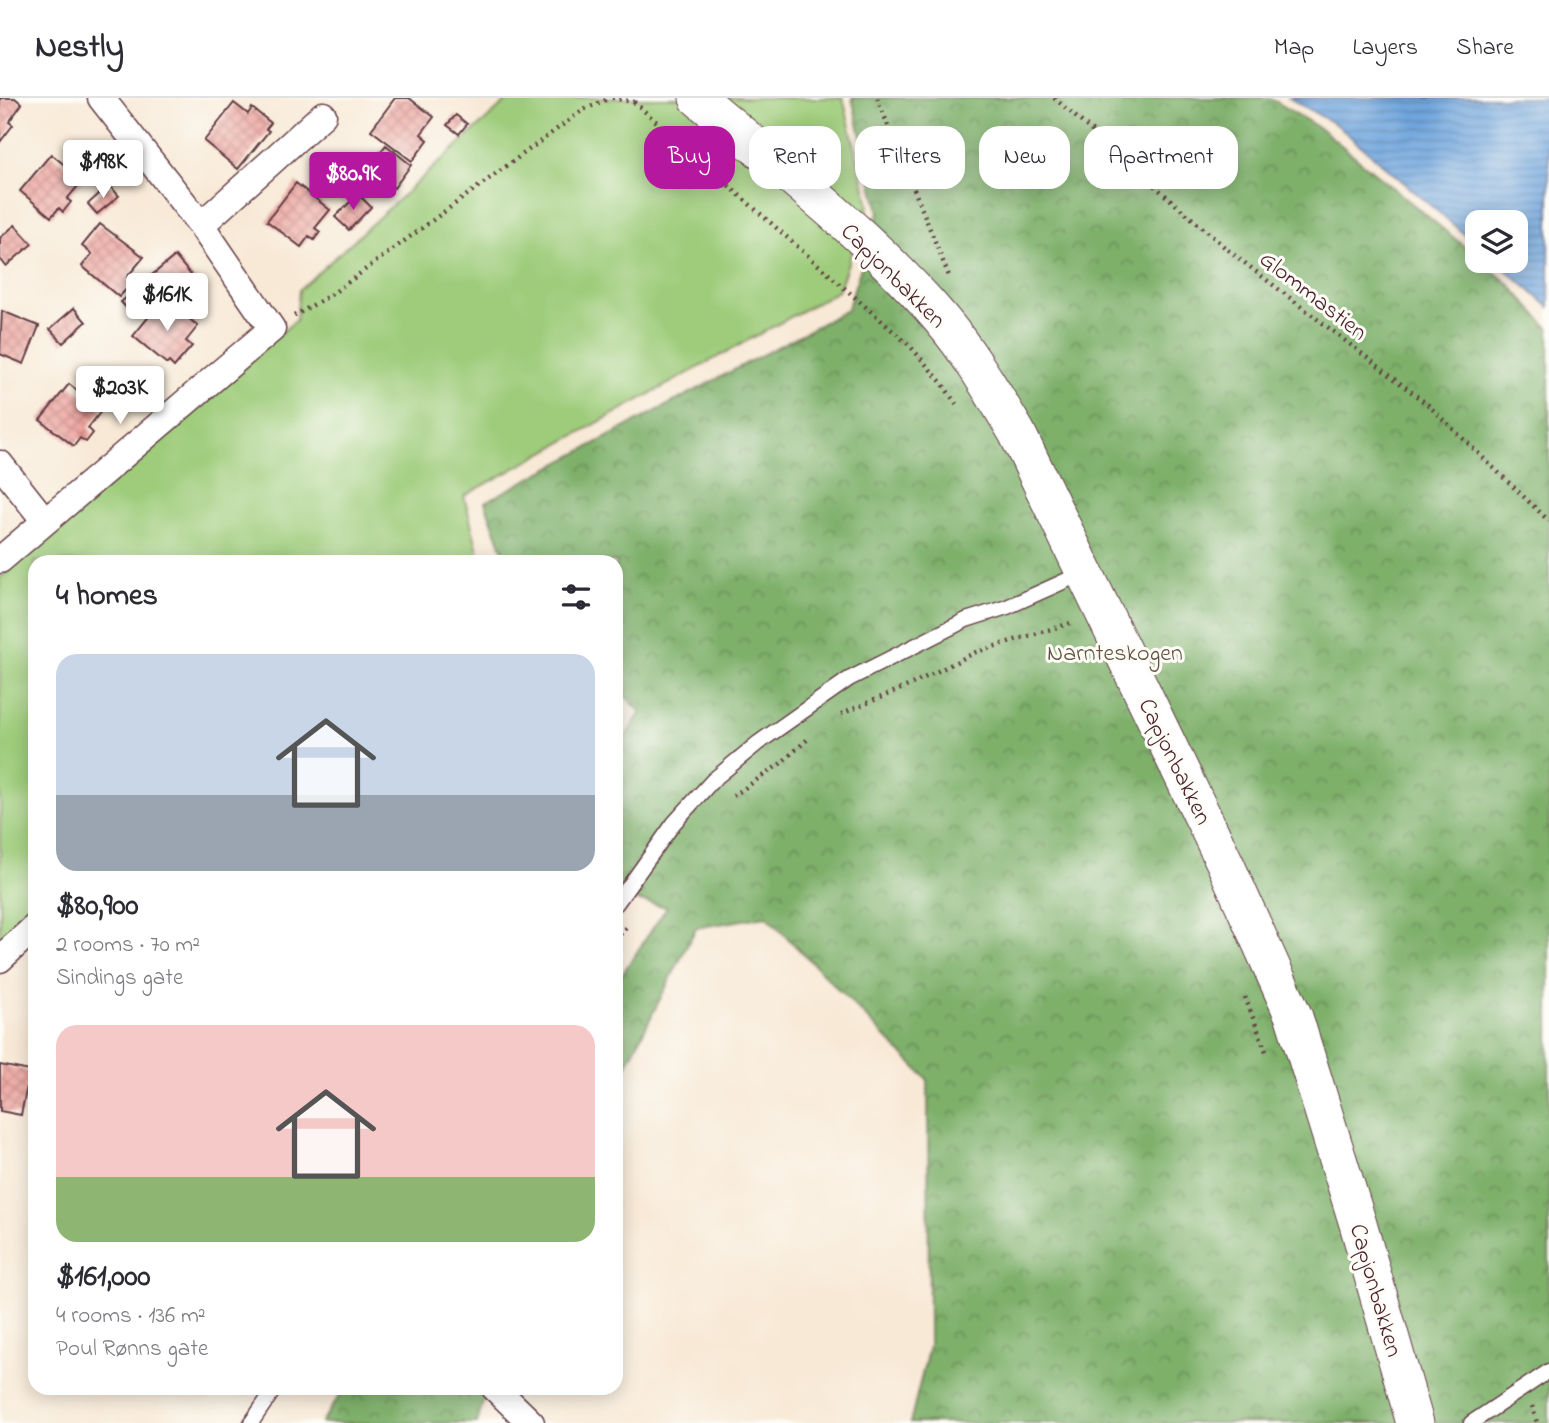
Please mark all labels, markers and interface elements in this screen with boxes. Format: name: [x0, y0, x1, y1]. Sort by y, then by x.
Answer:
text: Nestly: [35, 24, 124, 72]
text: Map: [1274, 31, 1314, 66]
text: Layers: [1352, 31, 1418, 66]
text: Share: [1456, 31, 1514, 66]
chip: Buy: [644, 126, 735, 189]
chip: Rent: [749, 126, 841, 189]
chip: Filters: [855, 126, 965, 189]
chip: New: [979, 126, 1070, 189]
chip: Apartment: [1084, 126, 1238, 189]
pin: $198K: [54, 140, 152, 200]
text: $198K: [79, 146, 127, 179]
pin: $80.9K: [296, 152, 410, 212]
text: $80.9K: [325, 158, 381, 191]
map controls: [1465, 210, 1528, 273]
button: layers: [1465, 210, 1528, 273]
street label: Capjonbakken: [831, 216, 953, 338]
street label: Glommastien: [1251, 243, 1374, 350]
pin: $161K: [118, 274, 216, 333]
text: $161K: [142, 279, 192, 312]
pin: $203K: [71, 366, 169, 426]
text: $203K: [92, 372, 148, 405]
text: 4 homes: [56, 575, 158, 619]
icon: filters: [557, 578, 595, 616]
park label: Narnteskogen: [1047, 637, 1183, 672]
street label: Capjonbakken: [1128, 693, 1220, 831]
icon: home: [263, 700, 389, 826]
text: $80,900: [56, 885, 138, 929]
text: 2 rooms · 70 m²: [56, 929, 200, 962]
text: Sindings gate: [56, 962, 183, 995]
icon: home: [263, 1071, 389, 1197]
street label: Capjonbakken: [1339, 1220, 1410, 1361]
text: $161,000: [56, 1256, 150, 1300]
text: 4 rooms · 136 m²: [56, 1300, 206, 1333]
text: Poul Rønns gate: [56, 1333, 208, 1366]

